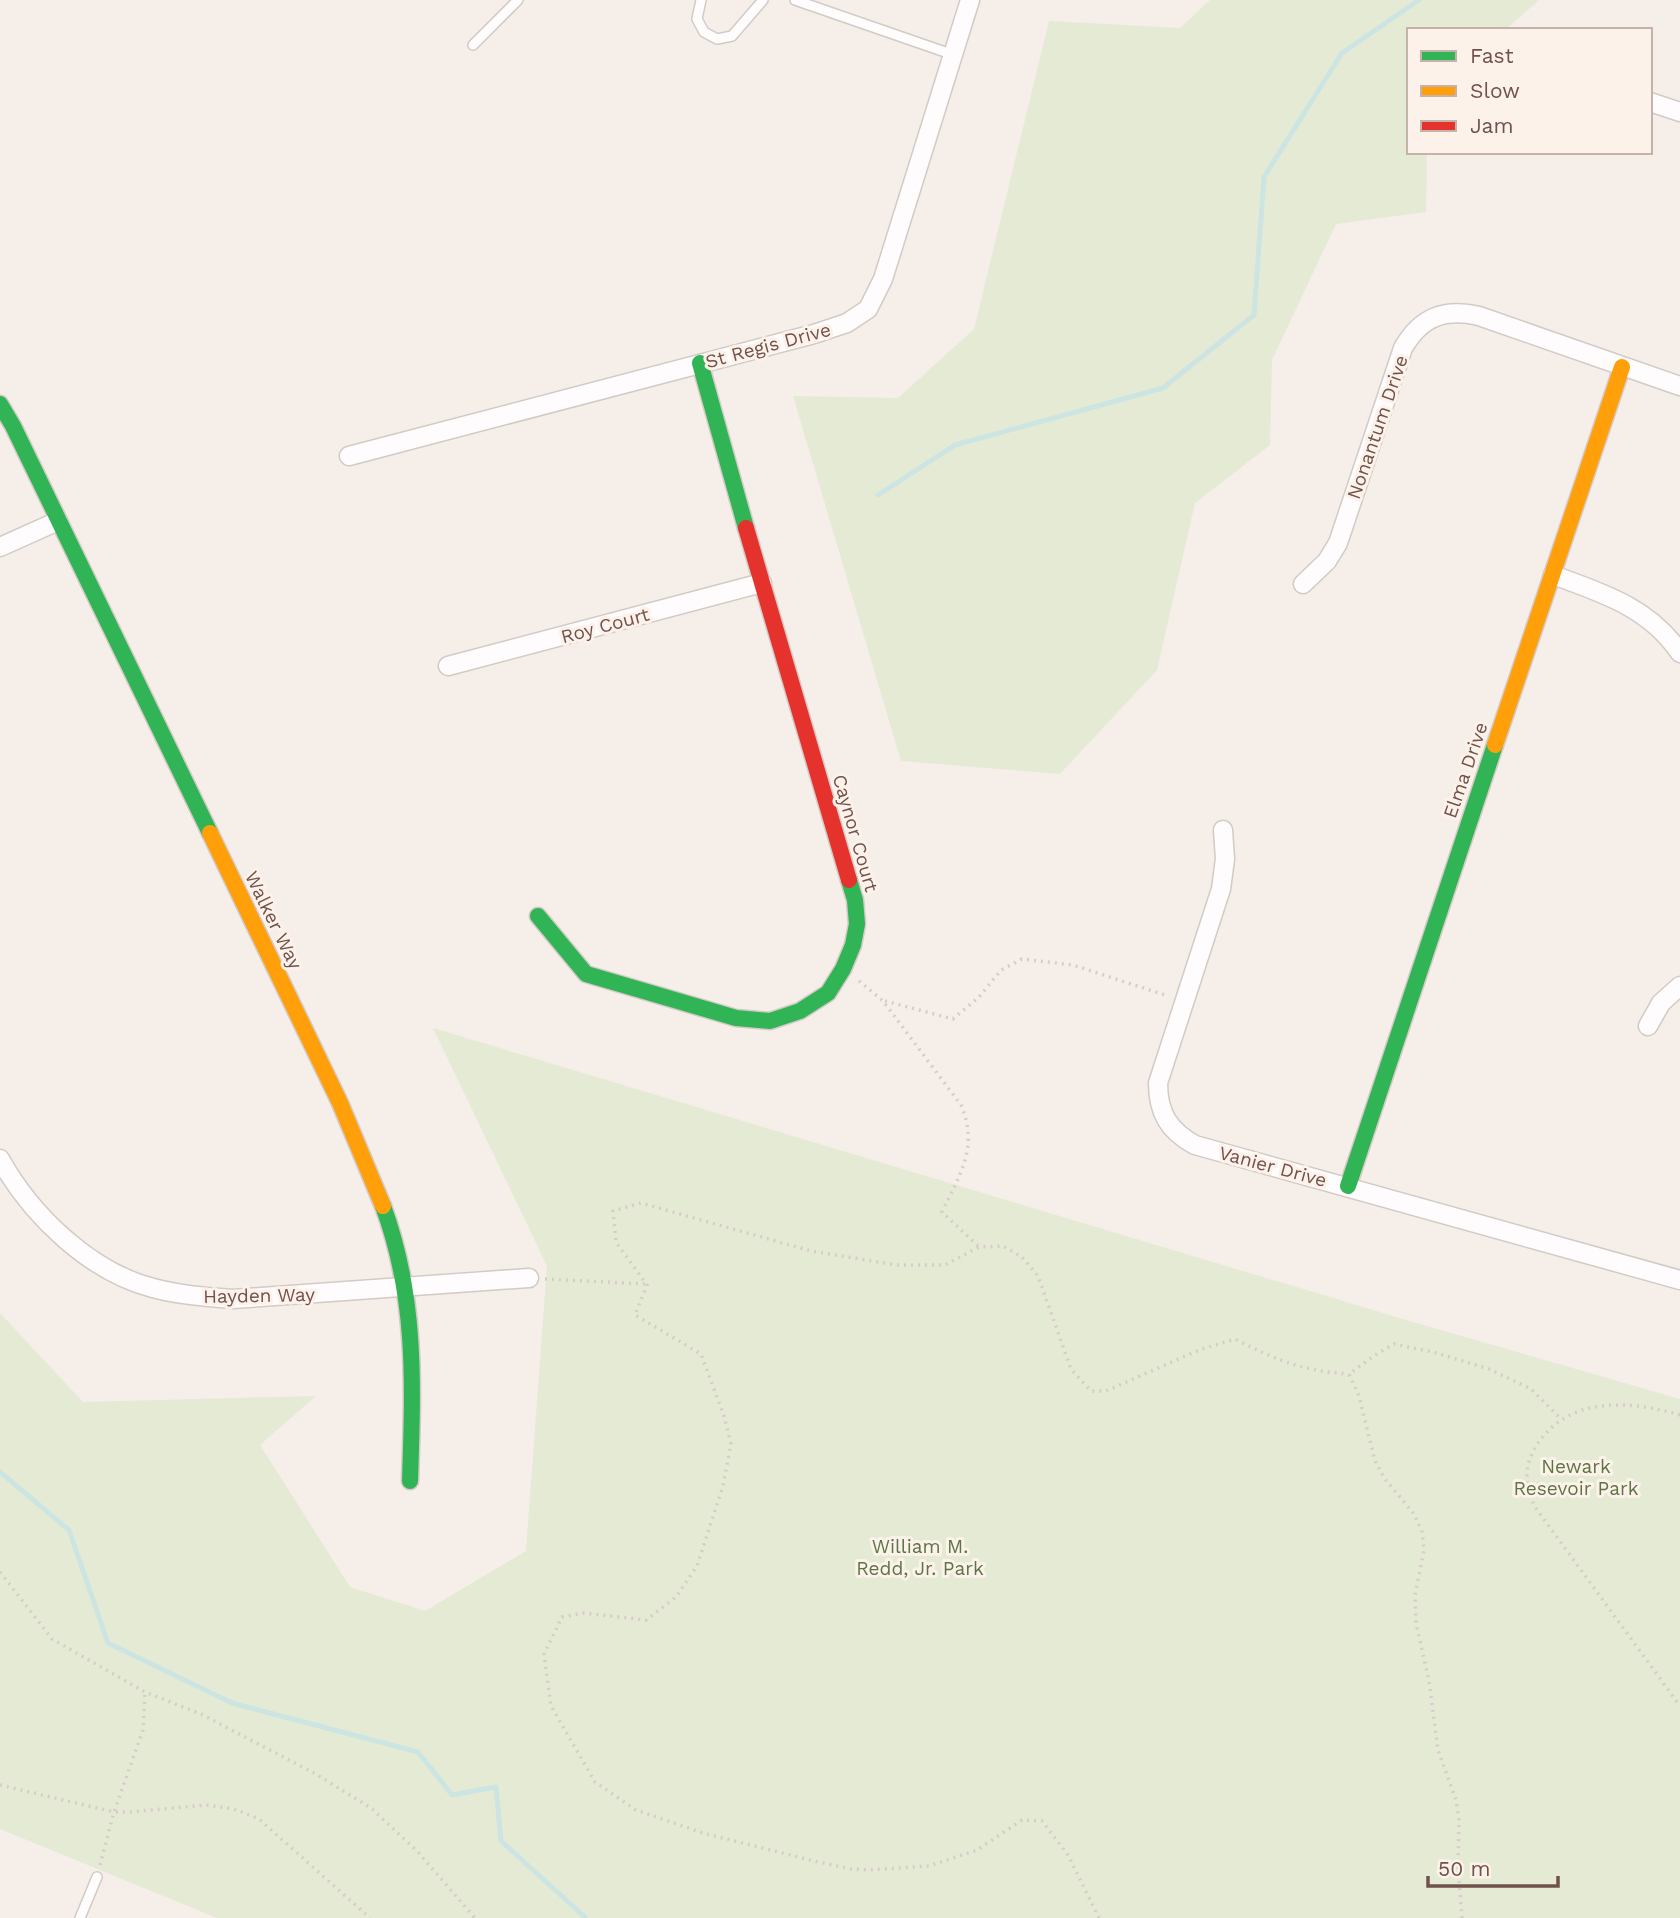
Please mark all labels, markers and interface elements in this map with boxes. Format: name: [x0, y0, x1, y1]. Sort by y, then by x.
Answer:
legend: [1407, 28, 1652, 154]
text: Fast: [1470, 43, 1514, 68]
text: Slow: [1470, 78, 1520, 103]
text: Jam: [1470, 113, 1513, 138]
street label: St Regis Drive: [703, 318, 833, 373]
street label: Nonantum Drive: [1342, 352, 1413, 502]
street label: Roy Court: [558, 603, 652, 648]
street label: Elma Drive: [1438, 719, 1493, 821]
street label: Caynor Court: [828, 772, 883, 895]
street label: Walker Way: [240, 867, 307, 973]
street label: Vanier Drive: [1216, 1141, 1329, 1192]
street label: Hayden Way: [203, 1283, 315, 1308]
park label: Newark Resevoir Park: [1514, 1455, 1639, 1500]
park label: William M. Redd, Jr. Park: [856, 1535, 984, 1580]
scale bar: [1428, 1844, 1558, 1888]
text: 50 m: [1438, 1856, 1490, 1881]

